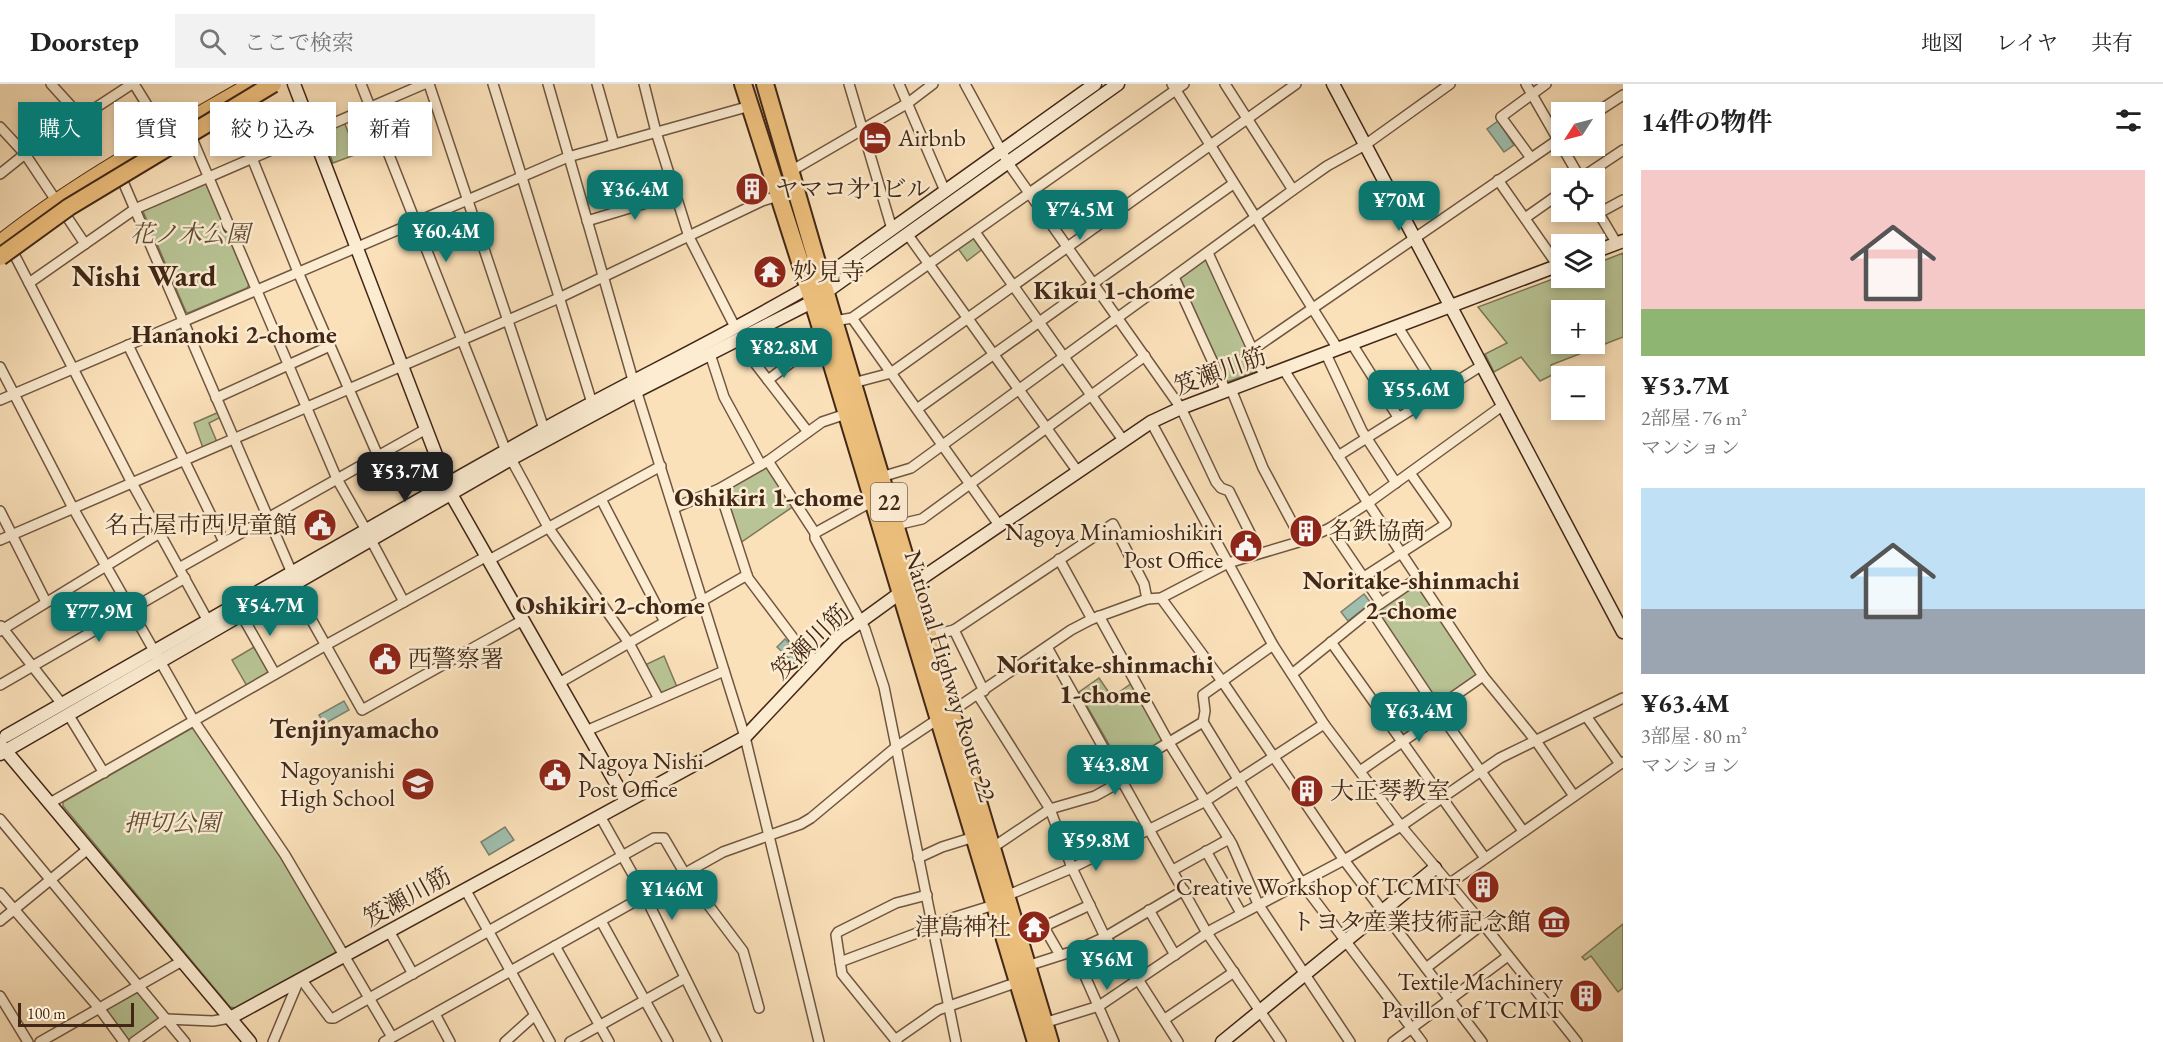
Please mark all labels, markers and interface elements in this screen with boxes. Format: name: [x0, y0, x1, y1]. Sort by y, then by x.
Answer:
search box: [175, 14, 595, 68]
text: Doorstep: [30, 23, 139, 59]
icon: search: [196, 25, 229, 58]
text: ここで検索: [244, 28, 354, 57]
text: 地図: [1921, 29, 1963, 56]
text: レイヤ: [1996, 29, 2058, 56]
text: 共有: [2091, 29, 2133, 56]
chip: 購入: [18, 102, 102, 156]
chip: 賃貸: [114, 102, 198, 156]
chip: 絞り込み: [210, 102, 336, 156]
chip: 新着: [348, 102, 432, 156]
north arrow: [1551, 102, 1605, 156]
map controls: [1551, 102, 1605, 420]
icon: filters: [2112, 104, 2145, 137]
text: 14件の物件: [1641, 105, 1773, 139]
hotel icon: Airbnb: [857, 120, 893, 156]
place label: Airbnb: [897, 122, 966, 153]
button: locate: [1551, 168, 1605, 222]
pin: ¥36.4M: [586, 170, 684, 221]
building icon: ヤマコ㐧1ビル: [734, 171, 770, 207]
place label: ヤマコ㐧1ビル: [775, 173, 931, 204]
text: ¥36.4M: [601, 176, 669, 202]
pin: ¥70M: [1363, 181, 1435, 232]
text: ¥70M: [1373, 187, 1425, 213]
pin: ¥74.5M: [1031, 190, 1129, 241]
text: ¥74.5M: [1046, 196, 1114, 222]
icon: home: [1839, 209, 1947, 317]
pin: ¥60.4M: [397, 212, 495, 263]
park label: 花ノ木公園: [130, 218, 254, 249]
text: ¥60.4M: [412, 218, 480, 244]
button: layers: [1551, 234, 1605, 288]
temple icon: 妙見寺: [752, 254, 788, 290]
district label: Nishi Ward: [71, 256, 217, 295]
place label: 妙見寺: [793, 256, 865, 287]
district label: Kikui 1-chome: [1033, 273, 1195, 307]
button: +: [1551, 300, 1605, 354]
district label: Hananoki 2-chome: [131, 317, 337, 351]
pin: ¥82.8M: [735, 328, 833, 379]
text: ¥82.8M: [750, 334, 818, 360]
street label: 笈瀬川筋: [1169, 340, 1270, 402]
button: −: [1551, 366, 1605, 420]
text: ¥53.7M: [1641, 368, 1730, 402]
pin: ¥55.6M: [1367, 370, 1465, 421]
text: ¥55.6M: [1382, 376, 1450, 402]
text: 2部屋 · 76 m²: [1641, 405, 1747, 431]
text: マンション: [1641, 434, 1740, 460]
pin: ¥53.7M: [356, 452, 454, 503]
text: ¥53.7M: [371, 458, 439, 484]
district label: Oshikiri 1-chome: [674, 480, 864, 514]
road number: 22: [871, 483, 907, 521]
public building icon: 名古屋市西児童館: [302, 507, 338, 543]
place label: 名古屋市西児童館: [105, 509, 297, 540]
building icon: 名鉄協商: [1288, 513, 1324, 549]
place label: 名鉄協商: [1329, 515, 1425, 546]
place label: Nagoya Minamioshikiri Post Office: [1005, 516, 1223, 575]
icon: home: [1839, 527, 1947, 635]
public building icon: Nagoya Minamioshikiri Post Office: [1228, 528, 1264, 564]
street label: National Highway Route 22: [897, 546, 1004, 806]
district label: Noritake-shinmachi 2-chome: [1302, 563, 1520, 627]
pin: ¥54.7M: [221, 586, 319, 637]
district label: Oshikiri 2-chome: [515, 588, 705, 622]
pin: ¥77.9M: [50, 592, 148, 643]
text: ¥54.7M: [236, 592, 304, 618]
street label: 笈瀬川筋: [764, 597, 855, 686]
text: ¥77.9M: [65, 598, 133, 624]
public building icon: 西警察署: [367, 641, 403, 677]
place label: 西警察署: [408, 643, 504, 674]
district label: Noritake-shinmachi 1-chome: [996, 647, 1214, 711]
text: ¥63.4M: [1641, 686, 1730, 720]
pin: ¥63.4M: [1370, 692, 1468, 743]
text: ¥63.4M: [1385, 698, 1453, 724]
district label: Tenjinyamacho: [269, 711, 439, 746]
text: 3部屋 · 80 m²: [1641, 723, 1747, 749]
place label: Nagoya Nishi Post Office: [578, 745, 704, 804]
pin: ¥43.8M: [1066, 745, 1164, 796]
text: ¥43.8M: [1081, 751, 1149, 777]
text: マンション: [1641, 752, 1740, 778]
place label: Nagoyanishi High School: [280, 754, 395, 813]
public building icon: Nagoya Nishi Post Office: [537, 757, 573, 793]
school or university icon: Nagoyanishi High School: [400, 766, 436, 802]
building icon: 大正琴教室: [1289, 773, 1325, 809]
place label: 大正琴教室: [1330, 775, 1450, 806]
park label: 押切公園: [124, 807, 224, 838]
pin: ¥59.8M: [1047, 821, 1145, 872]
text: ¥59.8M: [1062, 827, 1130, 853]
street label: 笈瀬川筋: [357, 860, 456, 933]
building icon: Creative Workshop of TCMIT: [1465, 869, 1501, 905]
pin: ¥146M: [630, 870, 714, 921]
place label: Creative Workshop of TCMIT: [1176, 871, 1461, 902]
text: ¥146M: [640, 876, 704, 902]
museum icon: トヨタ産業技術記念館: [1536, 904, 1572, 940]
place label: トヨタ産業技術記念館: [1291, 906, 1531, 937]
temple icon: 津島神社: [1016, 909, 1052, 945]
place label: 津島神社: [915, 911, 1011, 942]
pin: ¥56M: [1071, 940, 1143, 991]
text: ¥56M: [1081, 946, 1133, 972]
place label: Textile Machinery Pavillon of TCMIT: [1382, 966, 1564, 1025]
building icon: Textile Machinery Pavillon of TCMIT: [1568, 978, 1604, 1014]
scale bar: [18, 1000, 134, 1028]
text: 100 m: [27, 1003, 66, 1024]

